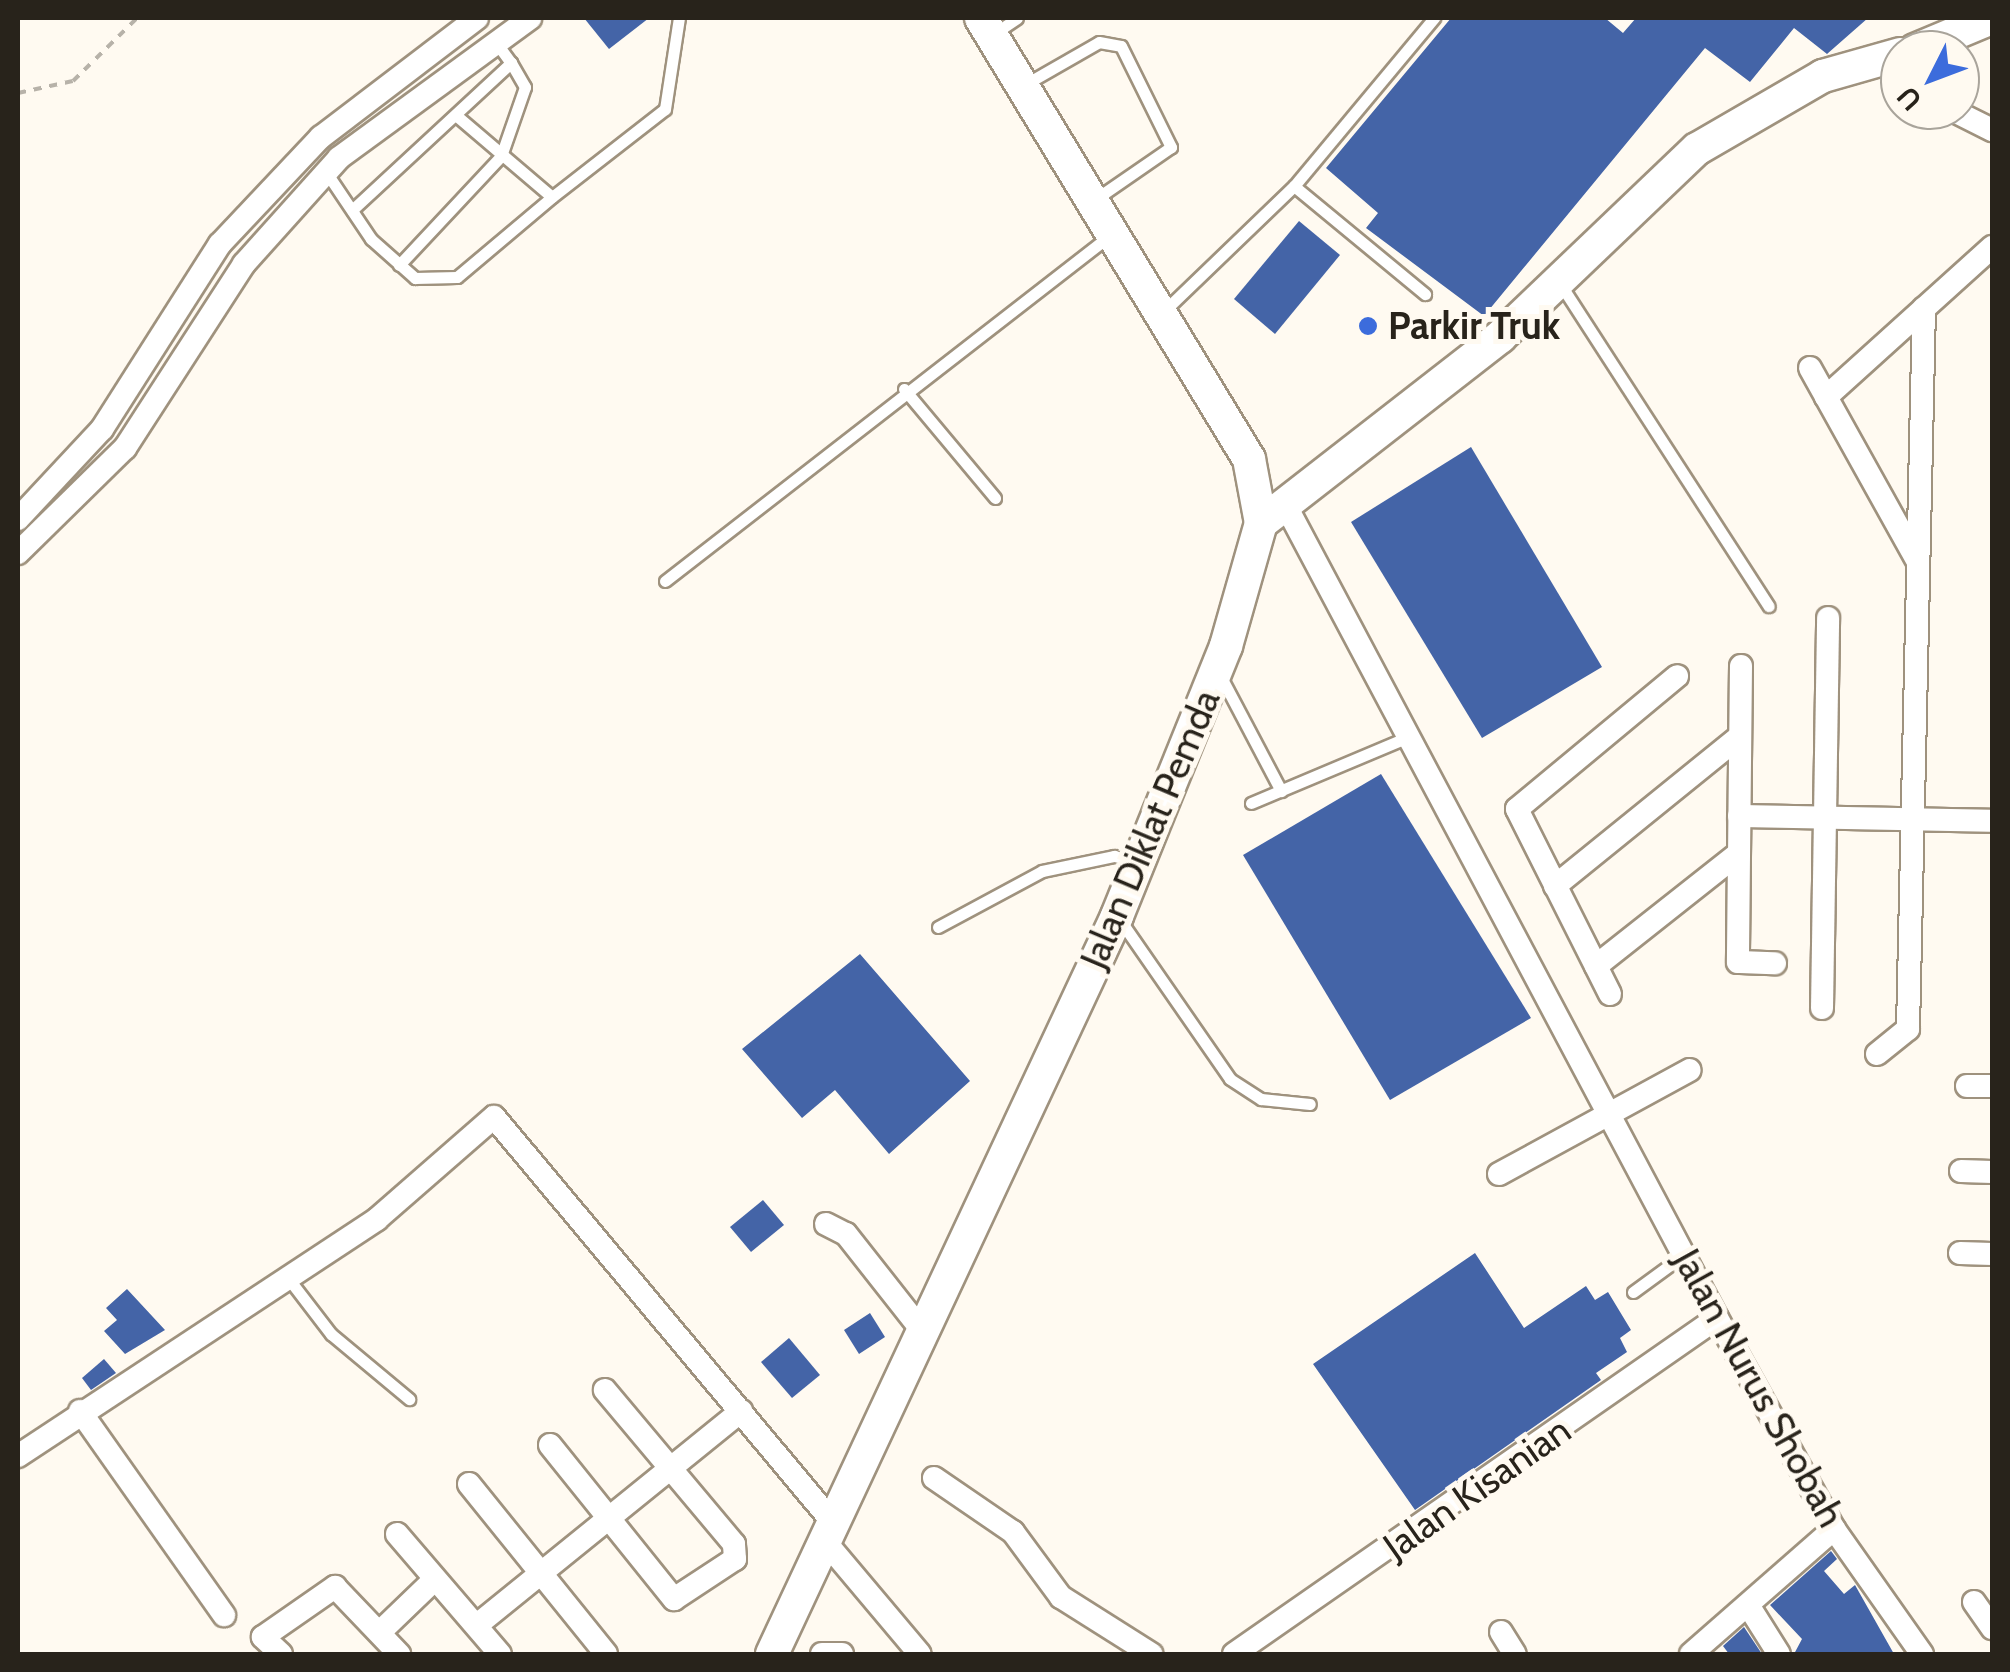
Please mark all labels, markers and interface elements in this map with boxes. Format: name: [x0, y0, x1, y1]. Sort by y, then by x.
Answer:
north arrow: [1880, 30, 1980, 130]
text: U: [1890, 80, 1929, 118]
place label: Parkir Truk: [1388, 303, 1560, 349]
marker: Parkir Truk: [1357, 315, 1379, 337]
street label: Jalan Diklat Pemda: [1071, 683, 1229, 975]
street label: Jalan Nurus Shobah: [1664, 1241, 1854, 1535]
street label: Jalan Kisanian: [1375, 1407, 1579, 1569]

